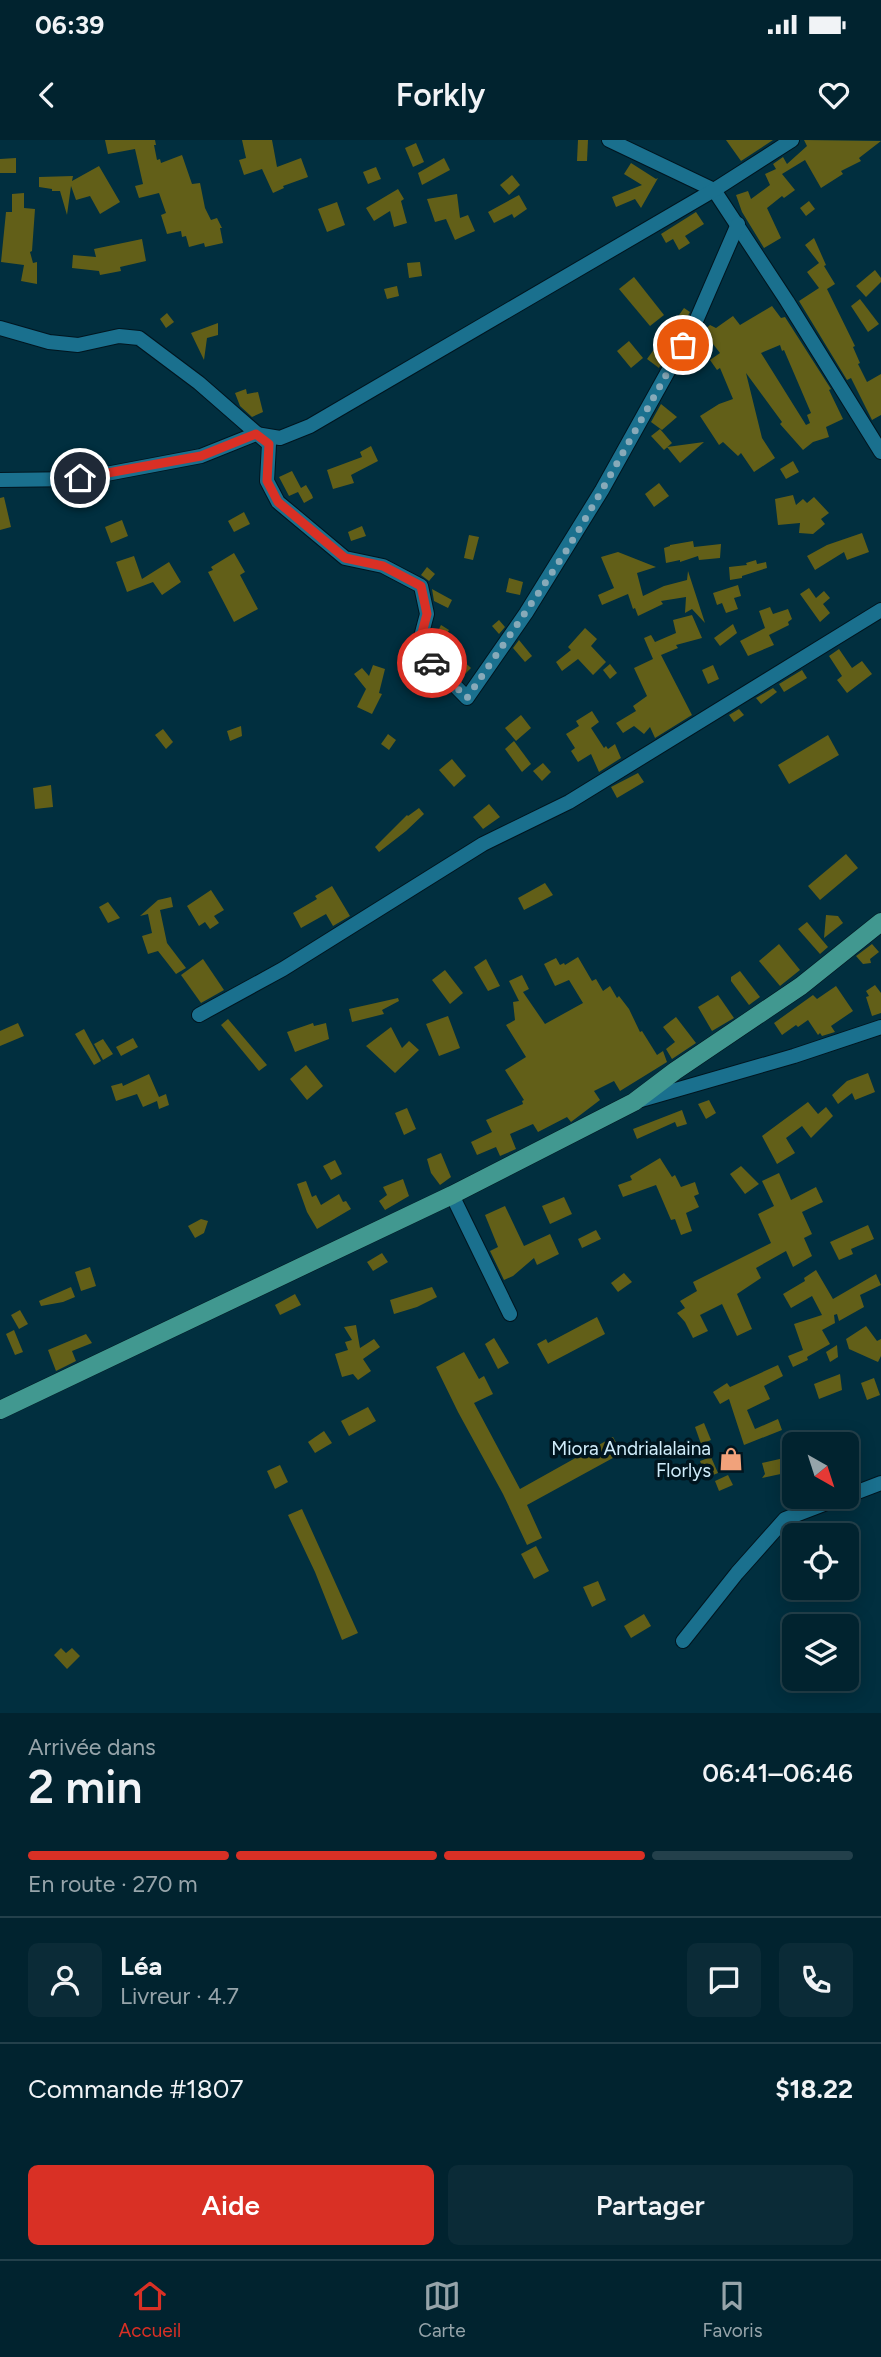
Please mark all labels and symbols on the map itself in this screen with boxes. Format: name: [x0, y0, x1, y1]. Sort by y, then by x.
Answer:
pin: [653, 315, 713, 375]
pin: [50, 448, 110, 508]
courier: [397, 628, 467, 698]
north arrow: [782, 1432, 859, 1508]
place label: Miora Andrialalaina Florlys: [551, 1437, 711, 1482]
shop icon: Miora Andrialalaina Florlys: [717, 1445, 745, 1473]

